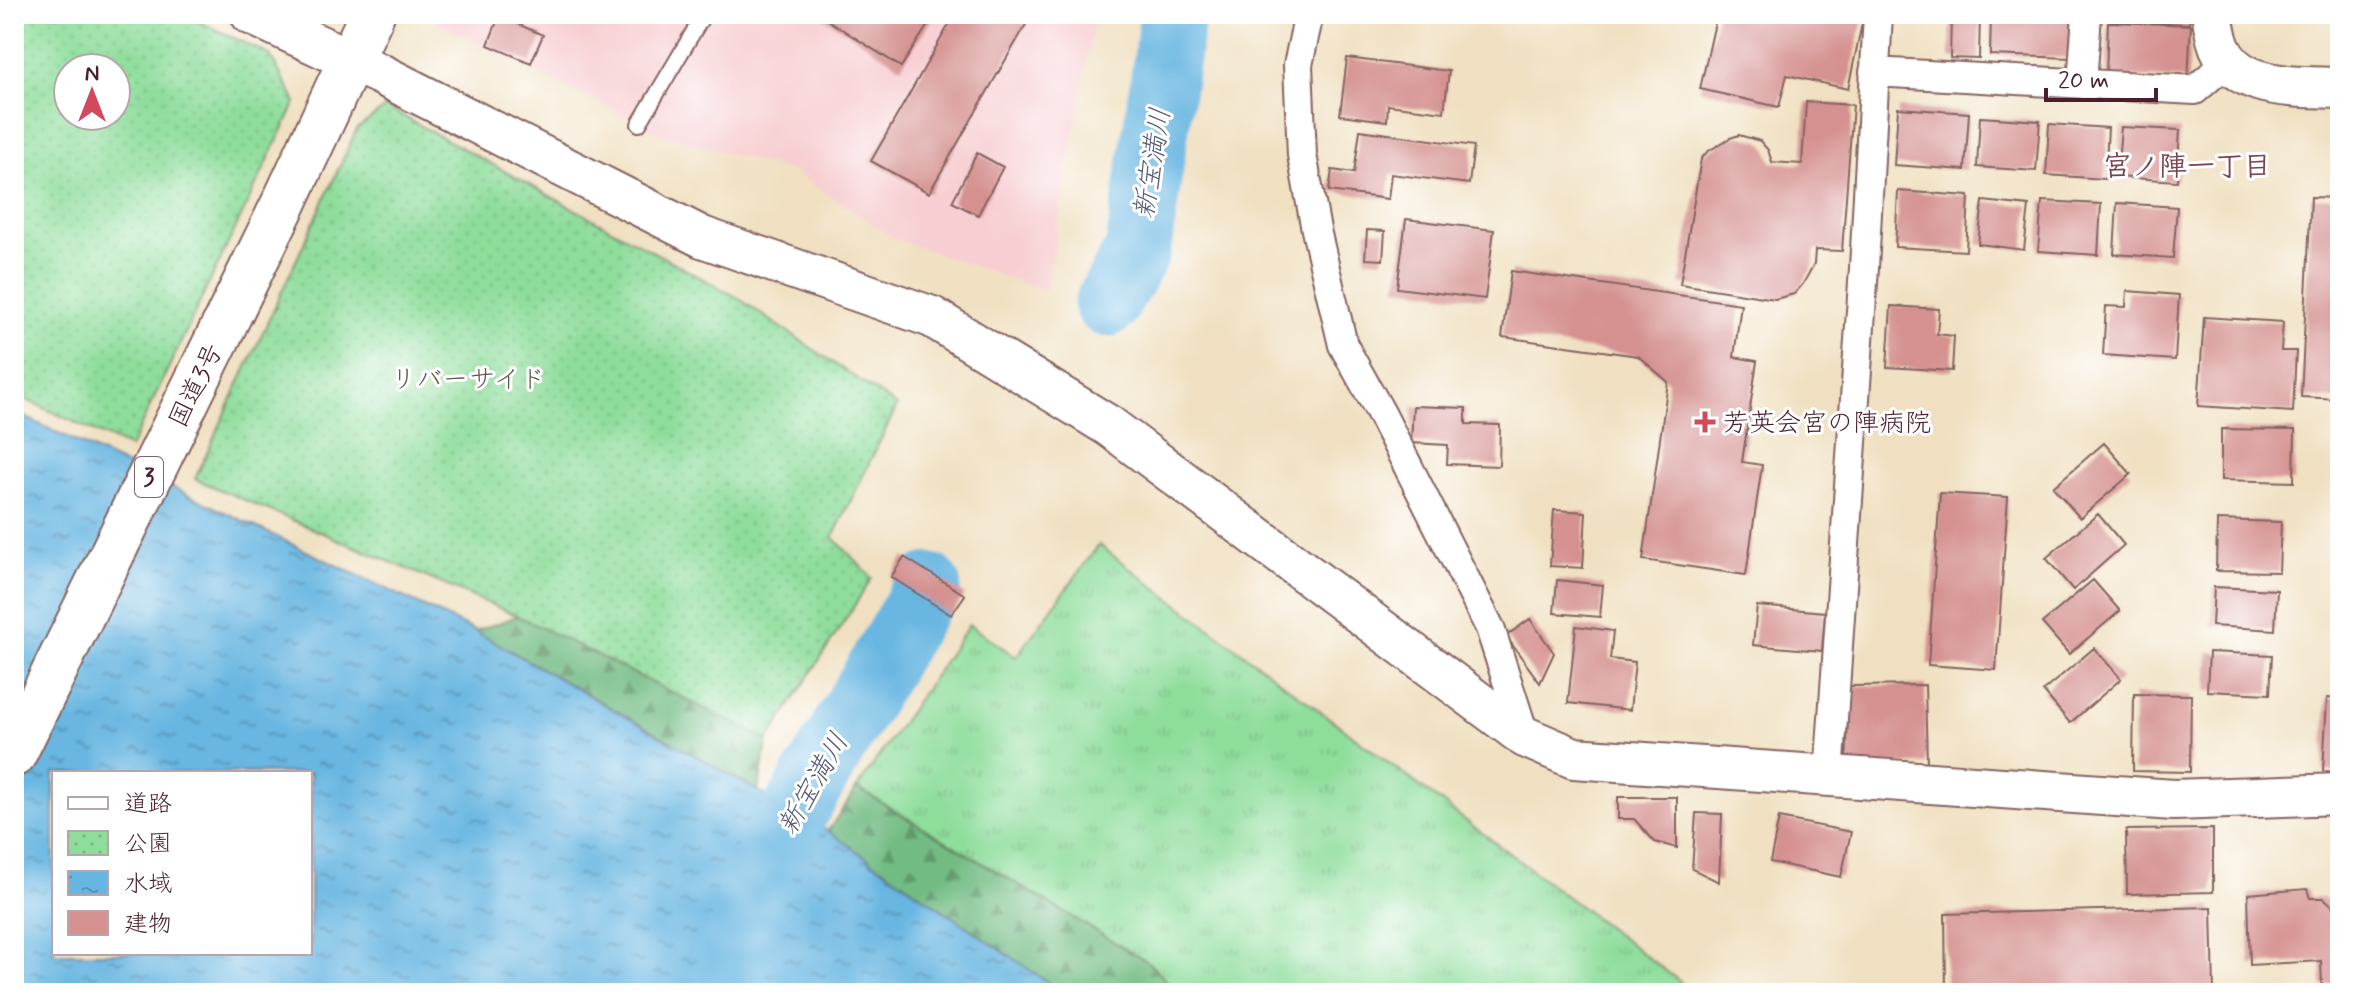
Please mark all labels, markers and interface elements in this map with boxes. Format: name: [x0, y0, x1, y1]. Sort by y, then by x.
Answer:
north arrow: [52, 52, 132, 132]
scale bar: [2046, 52, 2156, 102]
text: N: [85, 60, 99, 88]
text: 20 m: [2058, 66, 2109, 97]
water label: 新宝満川: [1126, 105, 1181, 222]
district label: 宮ノ陣一丁目: [2103, 149, 2271, 186]
street label: 国道3号: [162, 338, 232, 434]
park label: リバーサイド: [390, 363, 546, 397]
place label: 芳英会宮の陣病院: [1723, 407, 1931, 441]
marker: 芳英会宮の陣病院: [1694, 411, 1716, 433]
road number: 3: [135, 457, 163, 497]
water label: 新宝満川: [770, 726, 858, 842]
legend: [52, 771, 312, 955]
text: 道路: [124, 789, 172, 820]
text: 公園: [124, 829, 172, 860]
text: 水域: [124, 869, 172, 900]
text: 建物: [124, 909, 172, 940]

